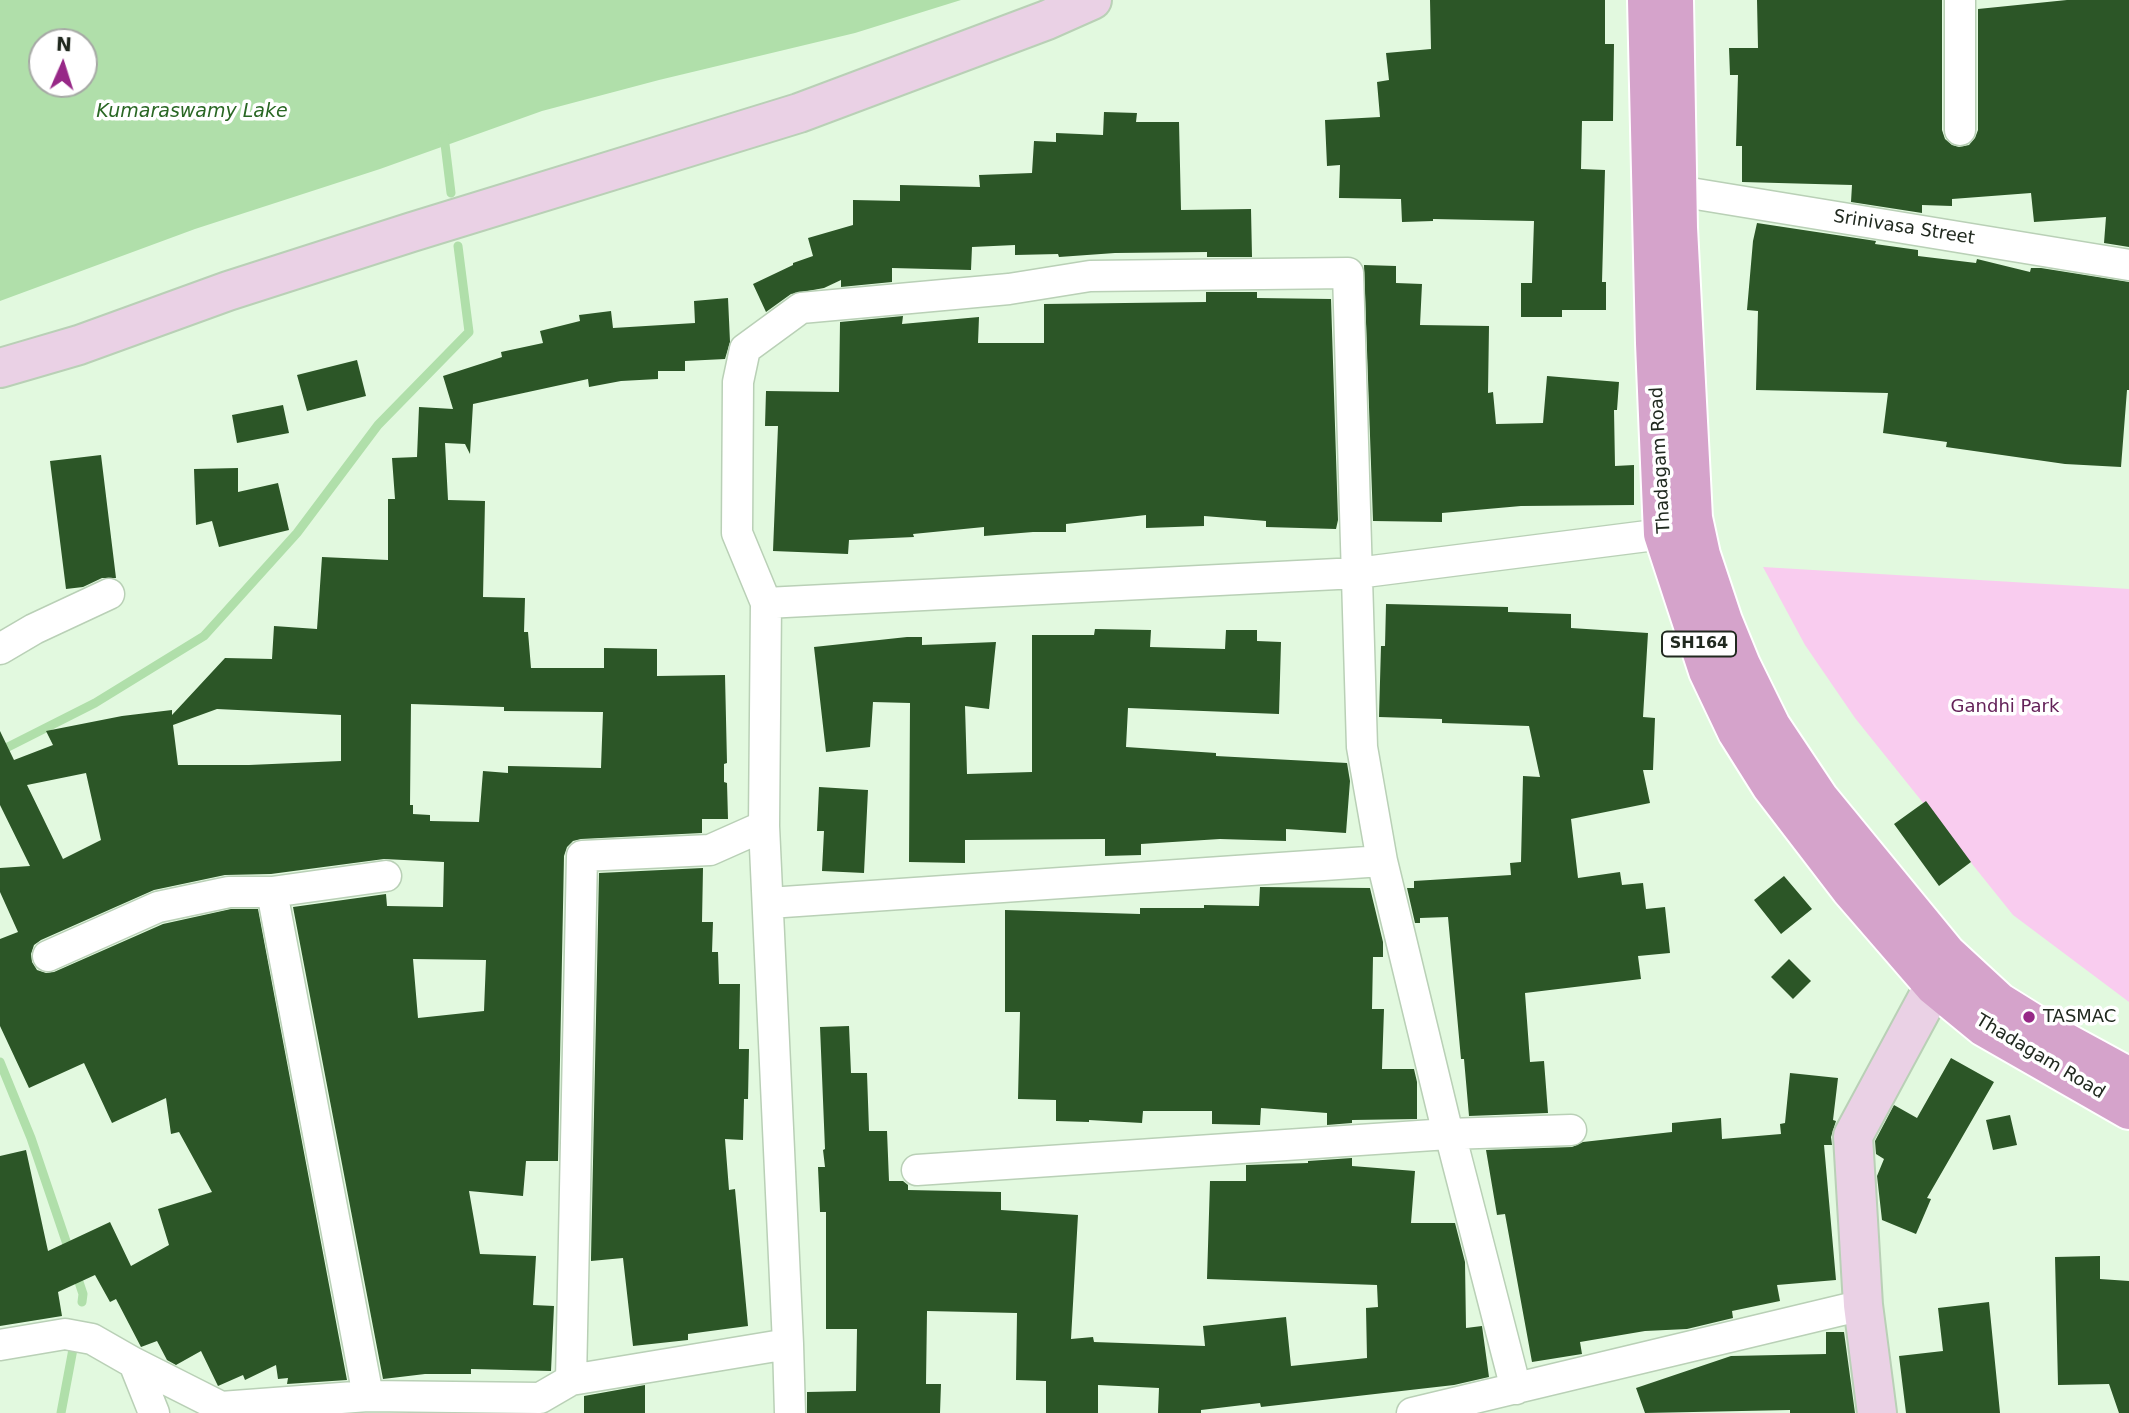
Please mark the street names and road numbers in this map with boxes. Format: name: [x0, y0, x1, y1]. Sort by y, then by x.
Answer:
street label: Srinivasa Street: [1832, 206, 1976, 250]
street label: Thadagam Road: [1646, 386, 1676, 534]
road number: SH164: [1662, 632, 1736, 656]
street label: Thadagam Road: [1972, 1010, 2108, 1104]

